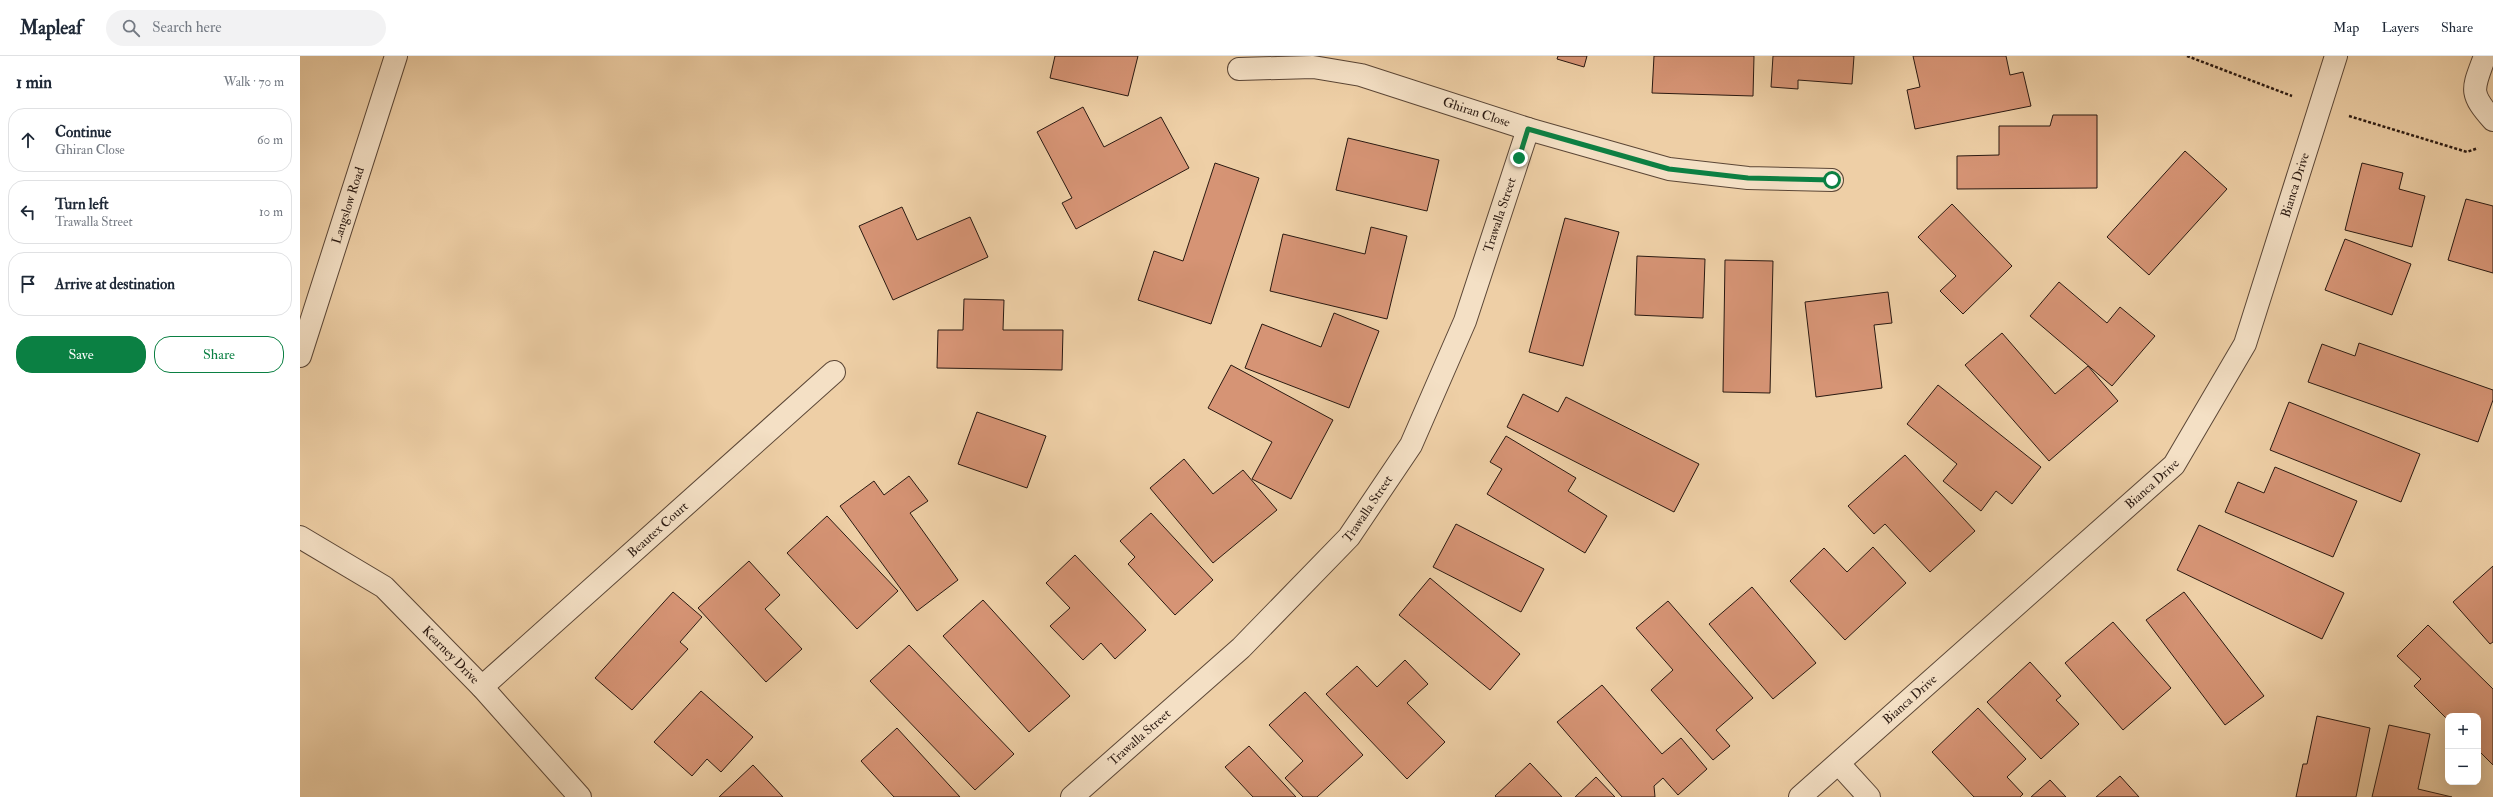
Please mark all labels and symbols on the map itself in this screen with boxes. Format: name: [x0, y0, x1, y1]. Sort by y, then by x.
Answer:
street label: Ghiran Close: [1441, 94, 1513, 131]
route end: [1510, 149, 1528, 167]
street label: Bianca Drive: [2277, 150, 2313, 220]
street label: Langslow Road: [328, 165, 368, 246]
route start: [1823, 171, 1841, 189]
street label: Trawalla Street: [1480, 175, 1520, 254]
street label: Bianca Drive: [2122, 457, 2183, 513]
street label: Trawalla Street: [1340, 472, 1396, 546]
street label: Beautex Court: [624, 498, 691, 561]
street label: Kearney Drive: [419, 623, 483, 688]
street label: Bianca Drive: [1880, 671, 1941, 728]
street label: Trawalla Street: [1105, 706, 1174, 769]

